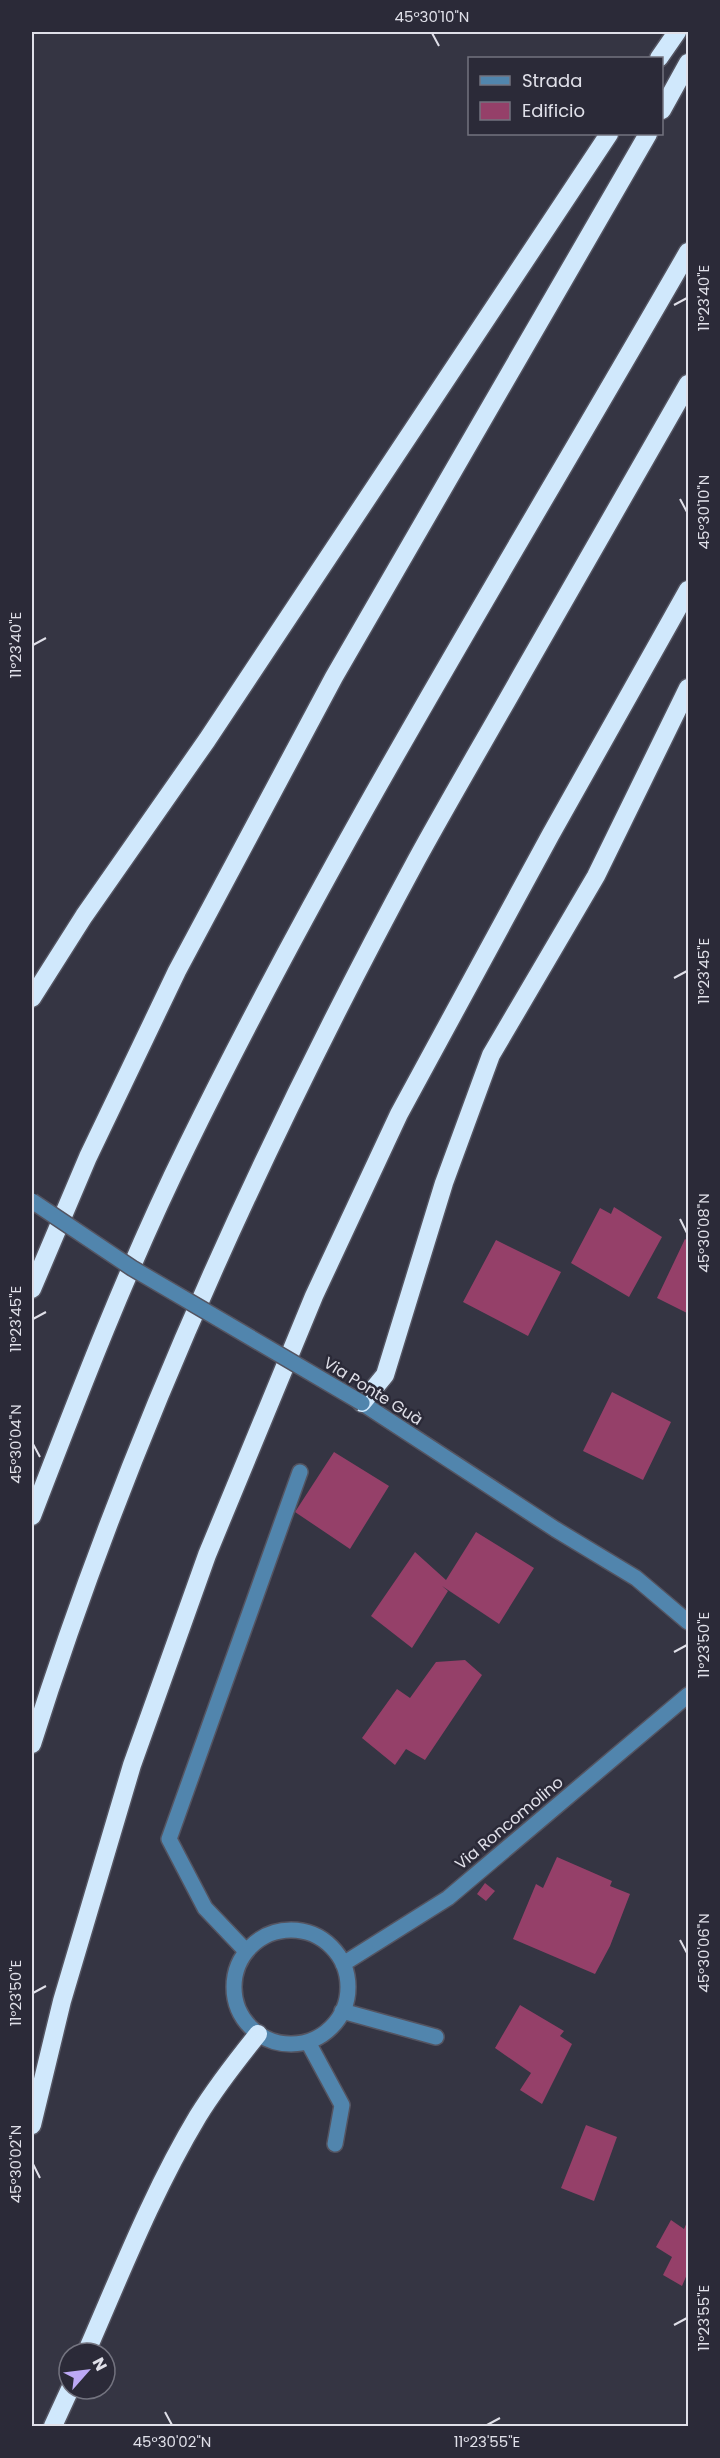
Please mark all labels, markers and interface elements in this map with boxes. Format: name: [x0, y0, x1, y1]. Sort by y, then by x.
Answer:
text: 45°30'10"N: [395, 6, 469, 27]
legend: [468, 57, 663, 135]
text: Strada: [522, 68, 582, 93]
text: Edificio: [522, 98, 585, 123]
text: 11°23'40"E: [693, 265, 714, 331]
text: 45°30'10"N: [693, 475, 714, 549]
text: 11°23'40"E: [5, 612, 26, 678]
text: 11°23'45"E: [693, 938, 714, 1004]
text: 45°30'08"N: [693, 1193, 714, 1273]
text: 11°23'45"E: [5, 1286, 26, 1352]
street label: Via Ponte Guà: [319, 1351, 427, 1431]
text: 45°30'04"N: [5, 1404, 26, 1484]
text: 11°23'50"E: [693, 1612, 714, 1678]
street label: Via Roncomolino: [450, 1771, 568, 1875]
text: 45°30'06"N: [693, 1913, 714, 1993]
text: 11°23'50"E: [5, 1960, 26, 2026]
text: 45°30'02"N: [5, 2125, 26, 2203]
text: 11°23'55"E: [693, 2285, 714, 2351]
north arrow: [57, 2341, 117, 2401]
text: N: [87, 2353, 113, 2375]
text: 45°30'02"N: [133, 2431, 211, 2452]
text: 11°23'55"E: [454, 2431, 520, 2452]

